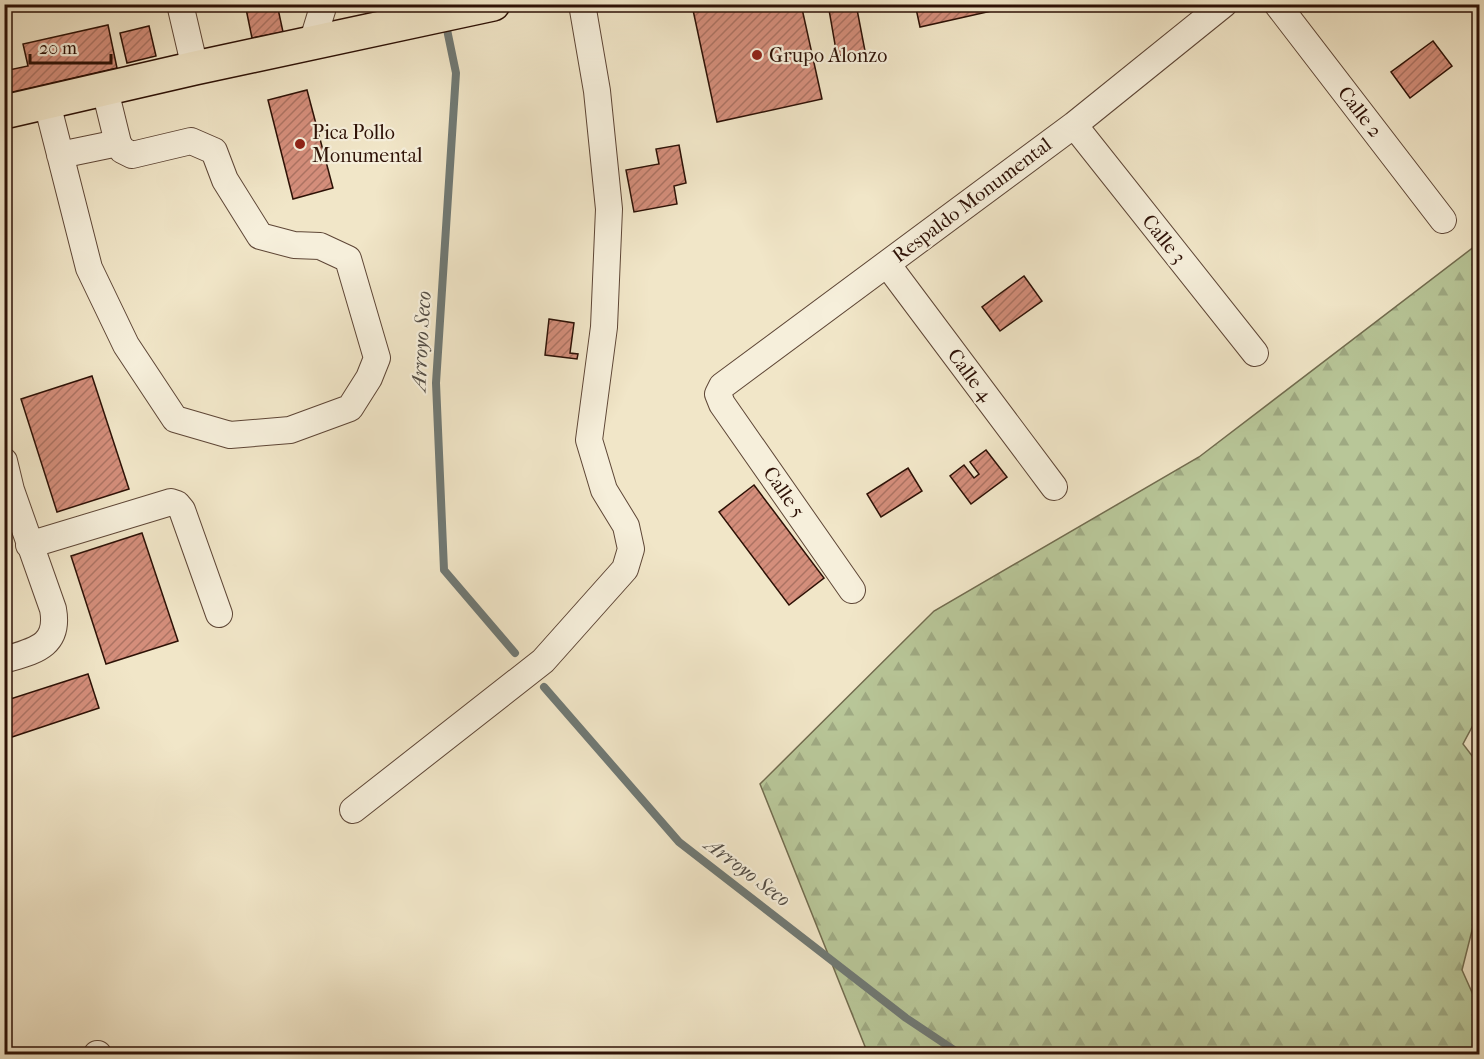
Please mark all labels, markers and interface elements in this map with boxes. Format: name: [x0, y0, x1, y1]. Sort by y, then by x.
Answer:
scale bar: [30, 27, 111, 65]
text: 20 m: [39, 38, 77, 59]
place label: Grupo Alonzo: [769, 44, 887, 67]
marker: Grupo Alonzo: [750, 48, 764, 62]
street label: Calle 2: [1333, 82, 1387, 142]
place label: Pica Pollo Monumental: [312, 121, 423, 167]
street label: Respaldo Monumental: [888, 132, 1056, 267]
marker: Pica Pollo Monumental: [293, 137, 307, 151]
street label: Calle 3: [1137, 210, 1191, 268]
water label: Arroyo Seco: [406, 290, 436, 395]
street label: Calle 4: [943, 344, 998, 407]
street label: Calle 5: [758, 462, 810, 522]
water label: Arroyo Seco: [698, 831, 795, 912]

